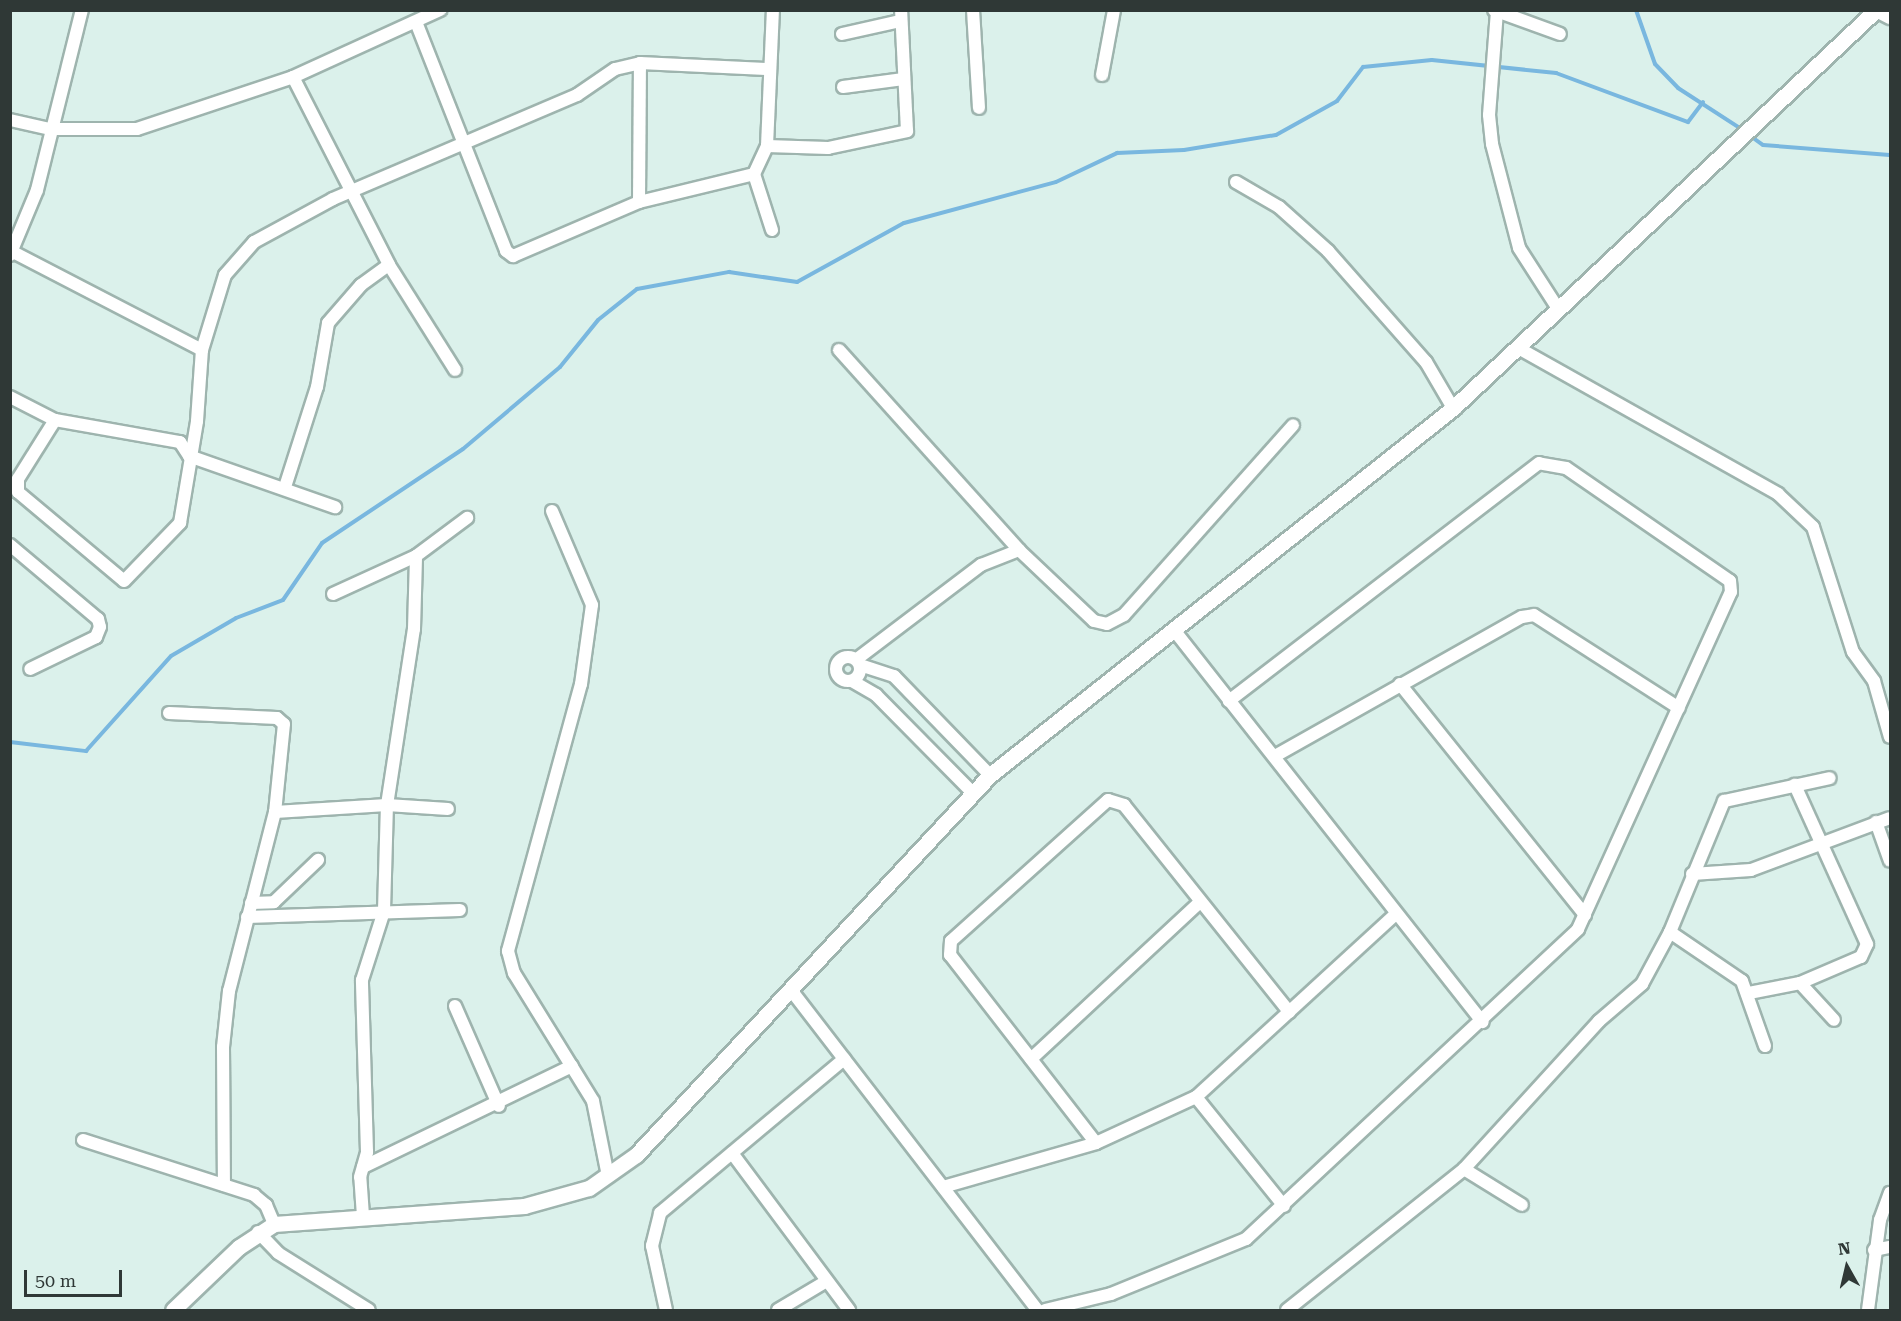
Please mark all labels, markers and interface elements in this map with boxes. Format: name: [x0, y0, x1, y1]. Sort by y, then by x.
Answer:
north arrow: [1817, 1237, 1877, 1297]
text: N: [1837, 1238, 1852, 1259]
scale bar: [27, 1258, 124, 1296]
text: 50 m: [35, 1270, 76, 1291]

